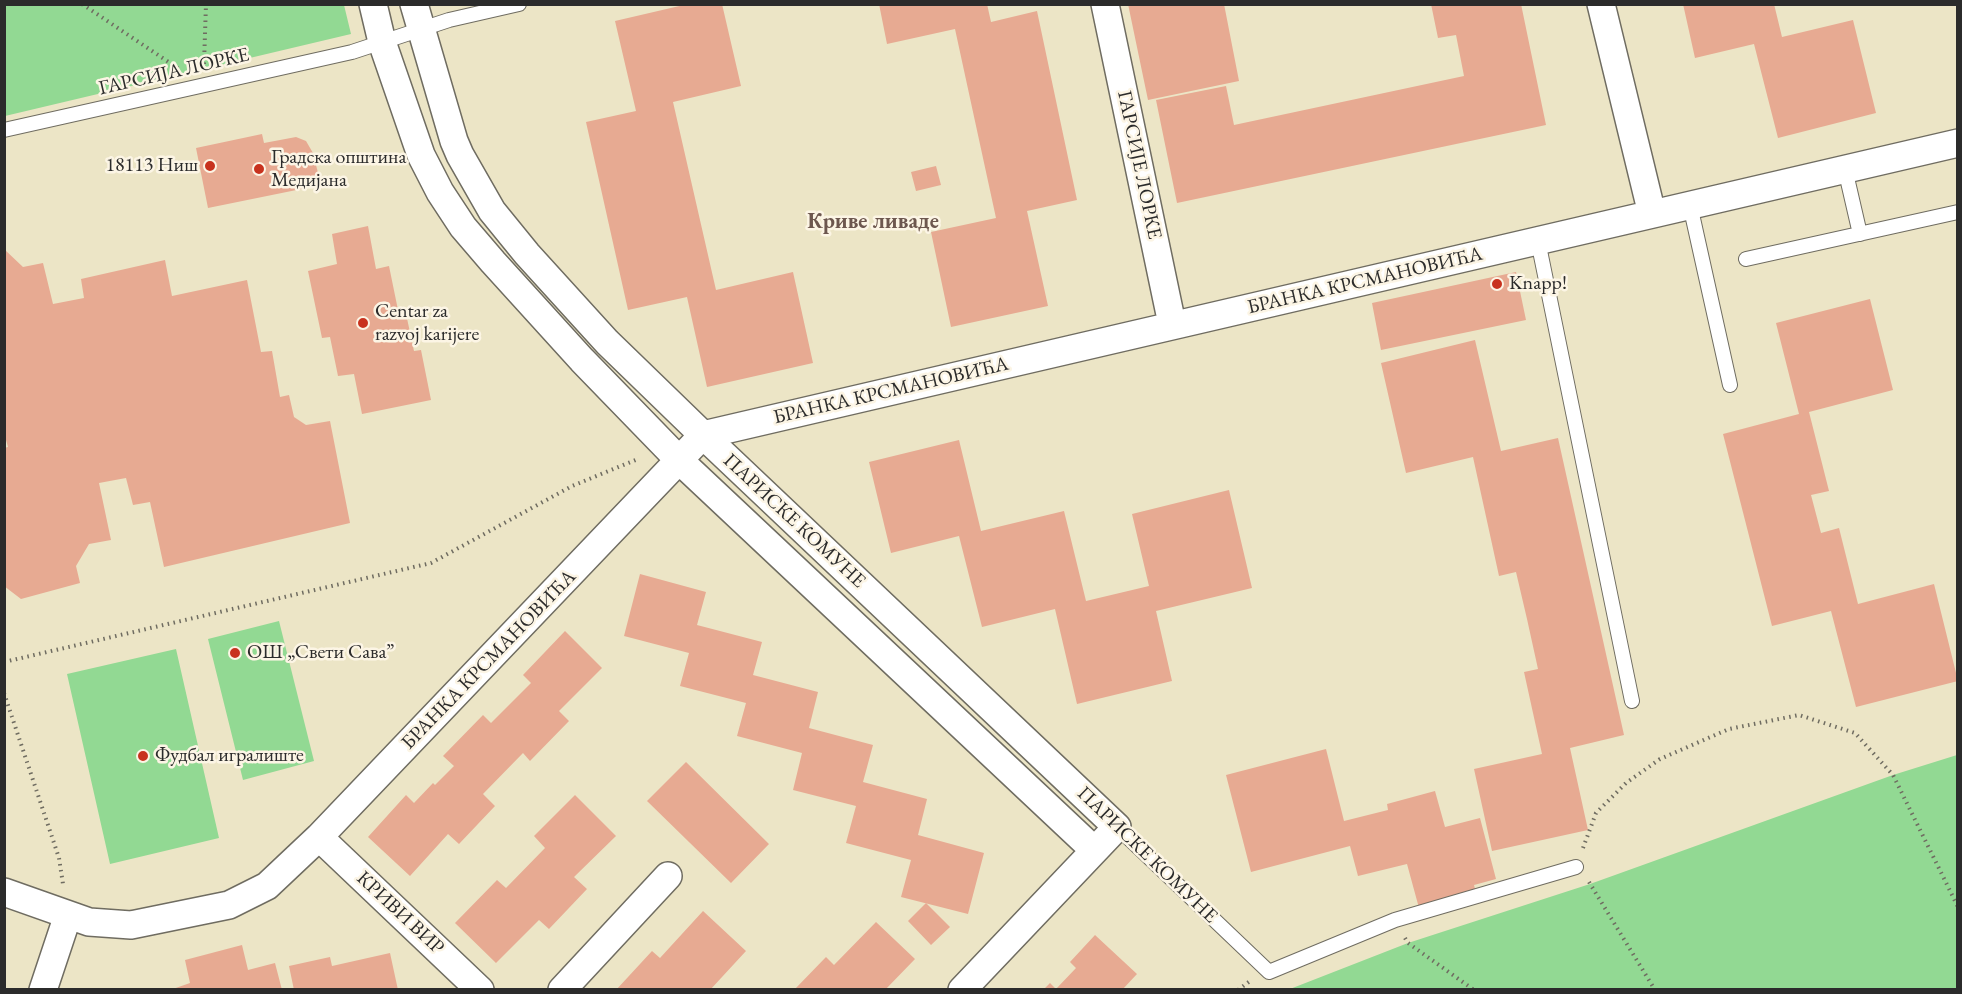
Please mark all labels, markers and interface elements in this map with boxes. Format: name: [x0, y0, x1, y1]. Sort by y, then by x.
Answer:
street label: ГАРСИЈА ЛОРКЕ: [97, 43, 251, 101]
street label: ГАРСИЈЕ ЛОРКЕ: [1112, 89, 1166, 241]
place label: Градска општина Медијана: [271, 146, 406, 193]
place label: 18113 Ниш: [105, 154, 198, 178]
marker: 18113 Ниш: [203, 159, 217, 173]
marker: Градска општина Медијана: [252, 162, 266, 176]
district label: Криве ливаде: [807, 209, 939, 235]
street label: БРАНКА КРСМАНОВИЋА: [1245, 242, 1485, 320]
place label: Knapp!: [1509, 272, 1567, 296]
marker: Knapp!: [1490, 277, 1504, 291]
place label: Centar za razvoj karijere: [375, 300, 479, 347]
marker: Centar za razvoj karijere: [356, 316, 370, 330]
street label: БРАНКА КРСМАНОВИЋА: [771, 352, 1011, 430]
street label: ПАРИСКЕ КОМУНЕ: [718, 449, 870, 593]
street label: БРАНКА КРСМАНОВИЋА: [397, 565, 581, 755]
place label: ОШ „Свети Сава”: [247, 641, 394, 665]
marker: ОШ „Свети Сава”: [228, 646, 242, 660]
place label: Фудбал игралиште: [155, 744, 304, 768]
marker: Фудбал игралиште: [136, 749, 150, 763]
street label: ПАРИСКЕ КОМУНЕ: [1072, 782, 1222, 928]
street label: КРИВИ ВИР: [351, 866, 449, 960]

